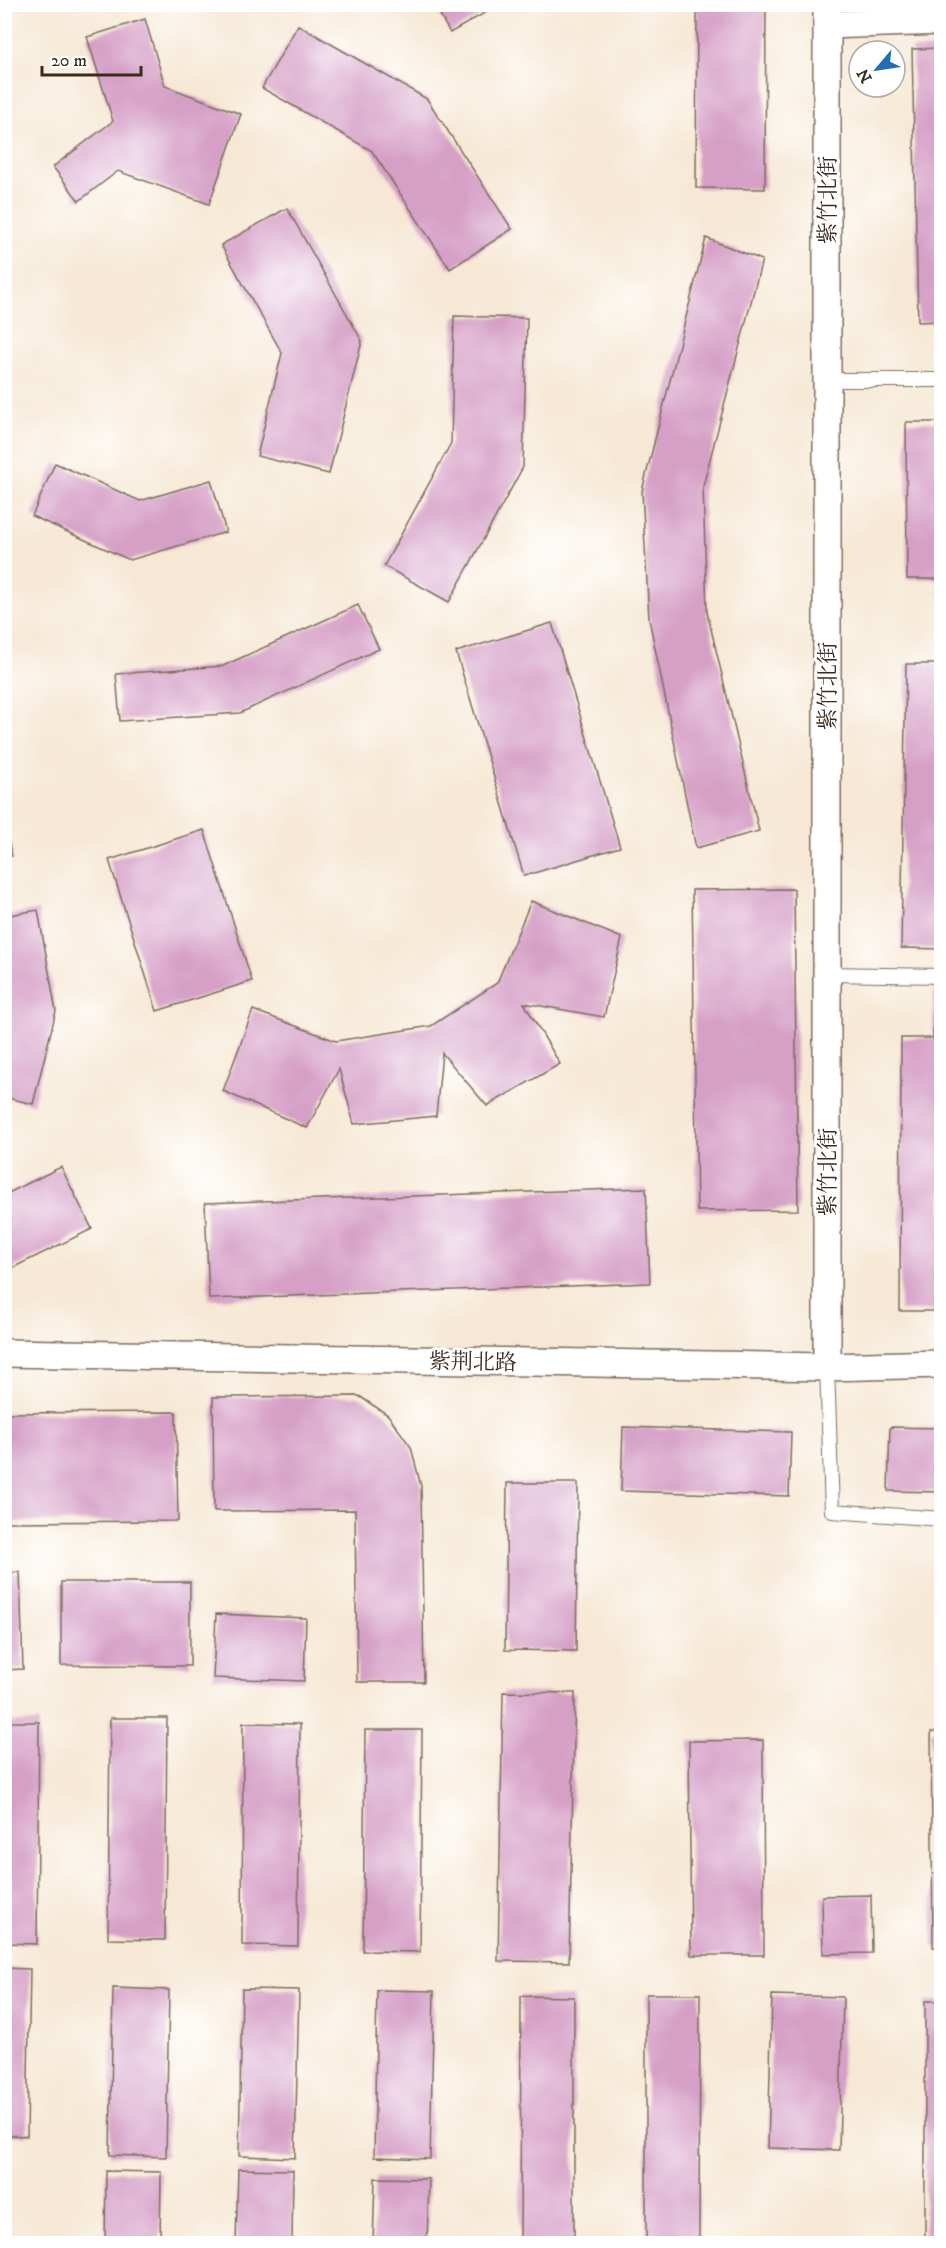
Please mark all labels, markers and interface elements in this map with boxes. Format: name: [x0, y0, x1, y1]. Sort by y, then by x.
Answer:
scale bar: [42, 39, 141, 77]
north arrow: [847, 39, 907, 99]
text: 20 m: [51, 50, 87, 72]
text: N: [853, 65, 877, 86]
street label: 紫竹北街: [815, 156, 842, 244]
street label: 紫竹北街: [815, 642, 842, 730]
street label: 紫竹北街: [815, 1128, 842, 1216]
street label: 紫荆北路: [429, 1348, 517, 1377]

